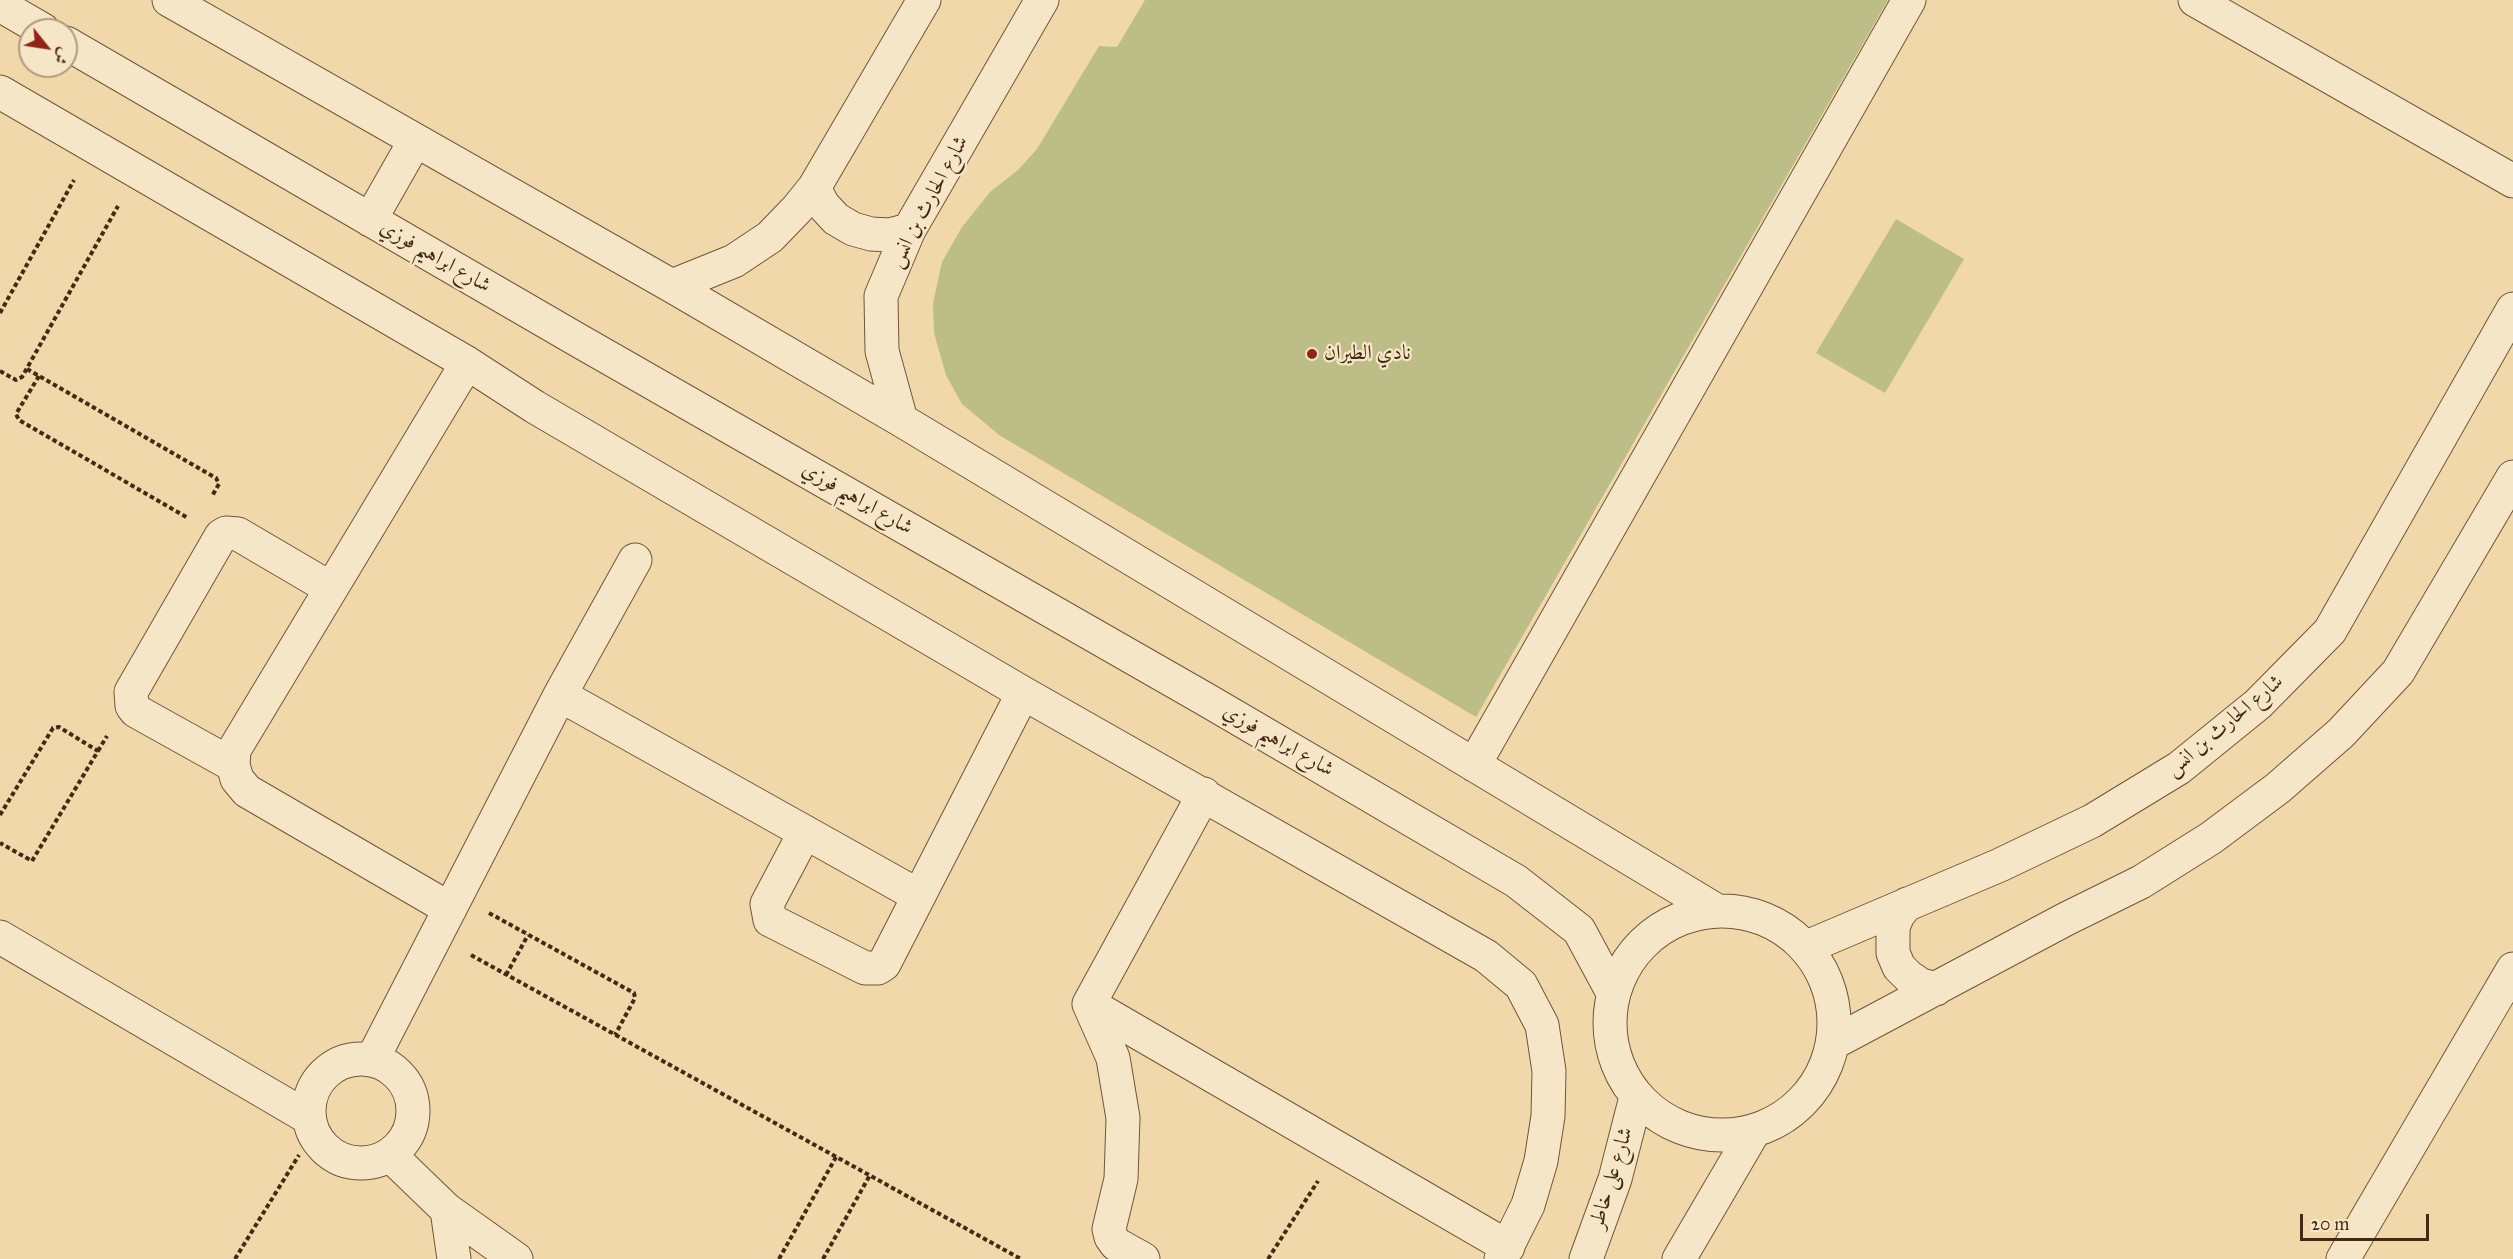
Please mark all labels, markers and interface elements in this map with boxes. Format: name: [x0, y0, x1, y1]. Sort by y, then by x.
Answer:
north arrow: [18, 18, 78, 78]
text: ش: [50, 45, 74, 68]
street label: شارع الحارث بن انس: [884, 132, 974, 272]
street label: شارع ابراهيم فوزي: [375, 215, 495, 299]
place label: نادي الطيران: [1324, 341, 1411, 367]
marker: نادي الطيران: [1305, 347, 1319, 361]
street label: شارع ابراهيم فوزي: [797, 457, 917, 541]
street label: شارع الحارث بن انس: [2161, 670, 2289, 782]
street label: شارع ابراهيم فوزي: [1218, 699, 1338, 783]
street label: شارع على خاطر: [1585, 1124, 1639, 1232]
scale bar: [2303, 1202, 2432, 1240]
text: 20 m: [2311, 1213, 2349, 1235]

